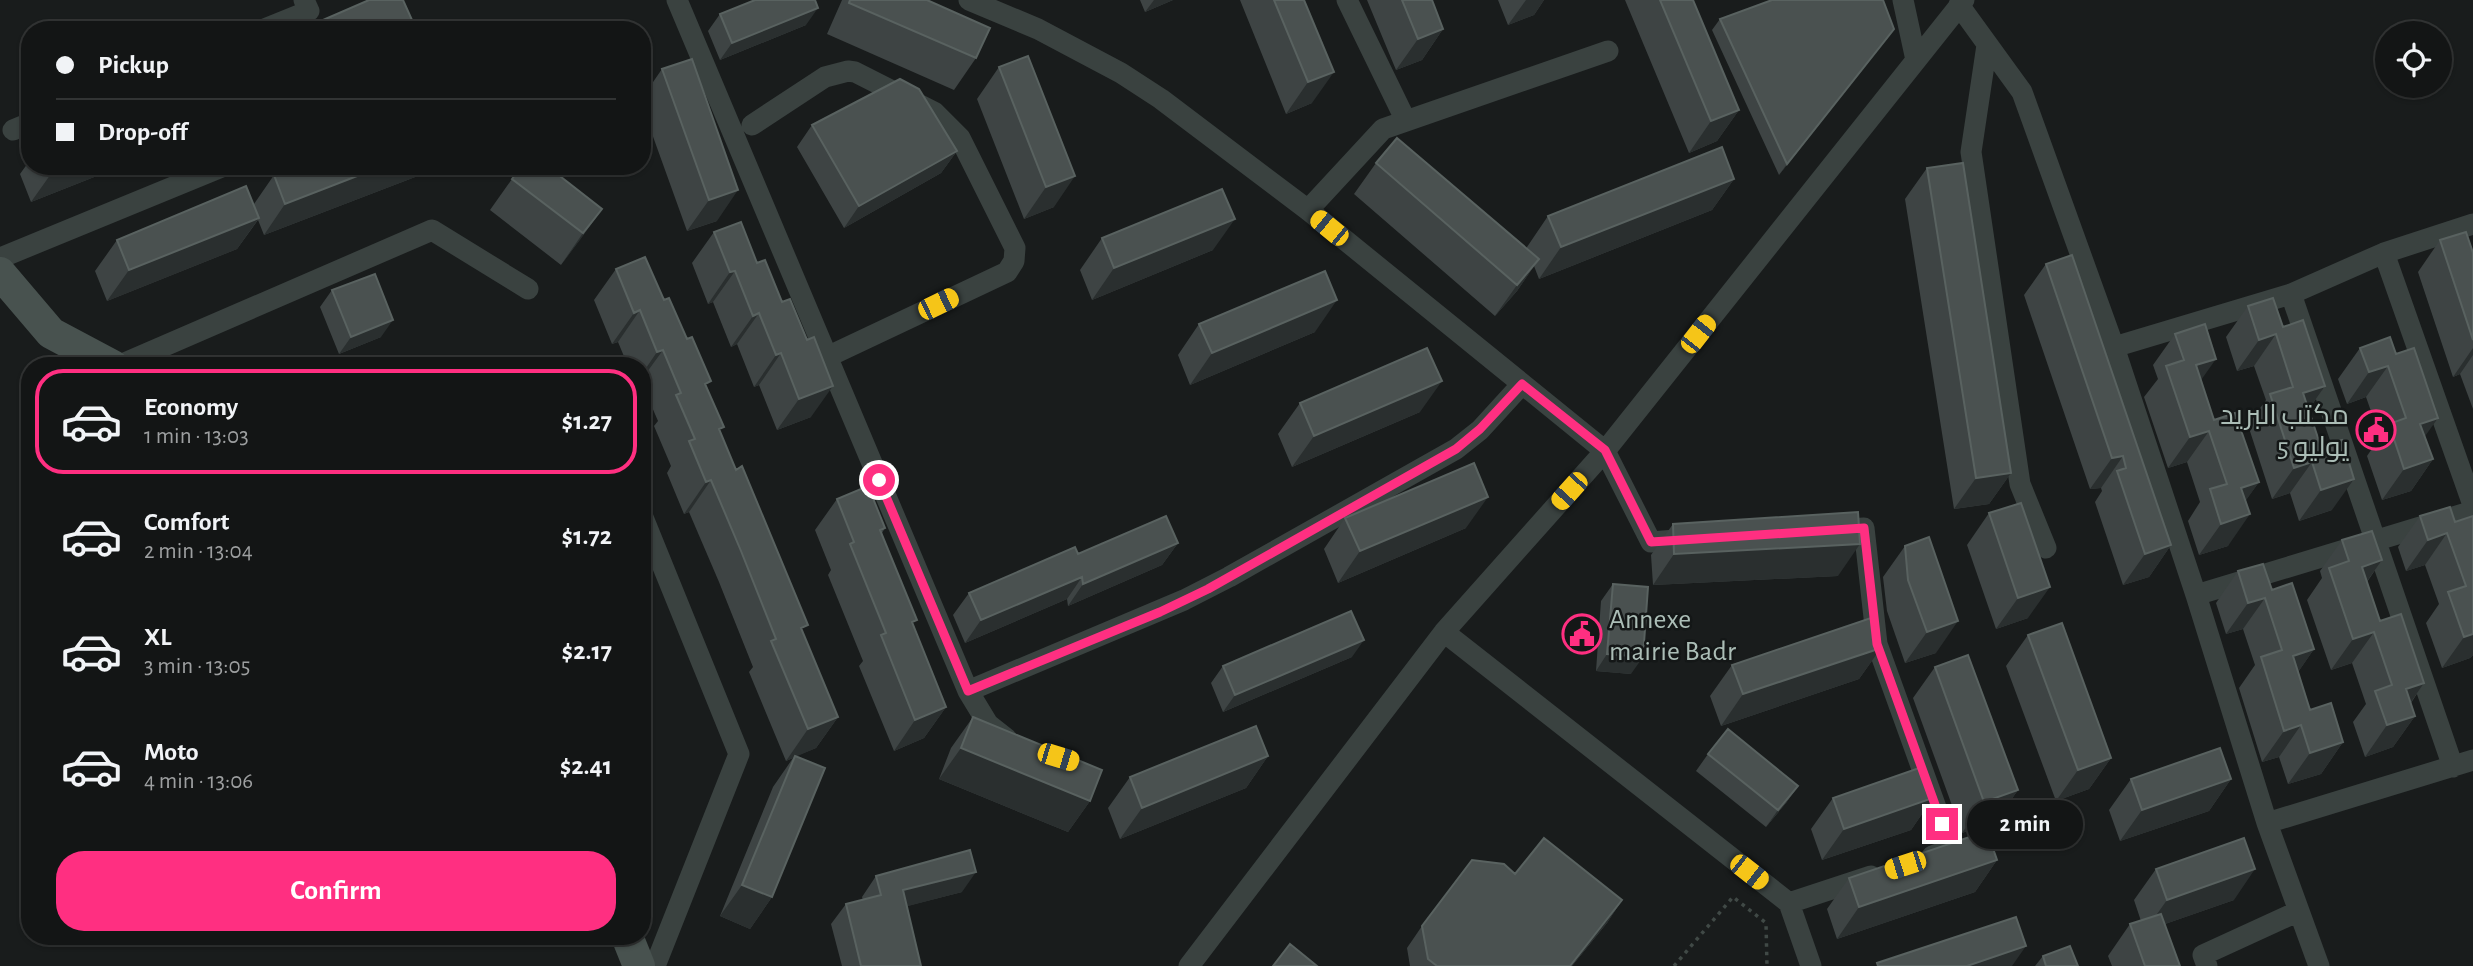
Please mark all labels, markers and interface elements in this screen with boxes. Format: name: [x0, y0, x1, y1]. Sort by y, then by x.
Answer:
map controls: [2375, 21, 2452, 98]
button: locate: [2375, 21, 2452, 98]
text: Pickup: [98, 52, 169, 78]
text: Drop-off: [98, 119, 187, 145]
car: [1307, 207, 1352, 249]
car: [915, 285, 962, 323]
car: [1677, 311, 1720, 357]
icon: car: [60, 390, 123, 453]
text: Economy: [144, 394, 238, 420]
place label: مكتب البريد 5 يوليو: [2220, 402, 2350, 462]
text: $1.27: [562, 408, 612, 434]
public building icon: مكتب البريد 5 يوليو: [2355, 409, 2397, 451]
text: 1 min · 13:03: [144, 425, 249, 448]
route start: [863, 464, 895, 496]
car: [1548, 468, 1591, 514]
icon: car: [60, 505, 123, 568]
text: Comfort: [144, 509, 229, 535]
text: $1.72: [562, 523, 612, 549]
text: 2 min · 13:04: [144, 540, 253, 563]
place label: Annexe mairie Badr: [1609, 606, 1736, 666]
public building icon: Annexe mairie Badr: [1561, 613, 1603, 655]
icon: car: [60, 620, 123, 683]
text: XL: [144, 624, 171, 650]
text: $2.17: [562, 638, 612, 664]
text: 3 min · 13:05: [144, 655, 250, 678]
icon: car: [60, 735, 123, 798]
text: Moto: [144, 739, 199, 765]
car: [1035, 741, 1082, 773]
text: $2.41: [560, 753, 612, 779]
text: 4 min · 13:06: [144, 770, 253, 793]
callout: 2 min: [1966, 800, 2082, 848]
route end: [1926, 808, 1958, 840]
text: 2 min: [1999, 813, 2051, 836]
car: [1882, 849, 1929, 881]
button: Confirm: [56, 851, 616, 931]
car: [1726, 851, 1773, 893]

